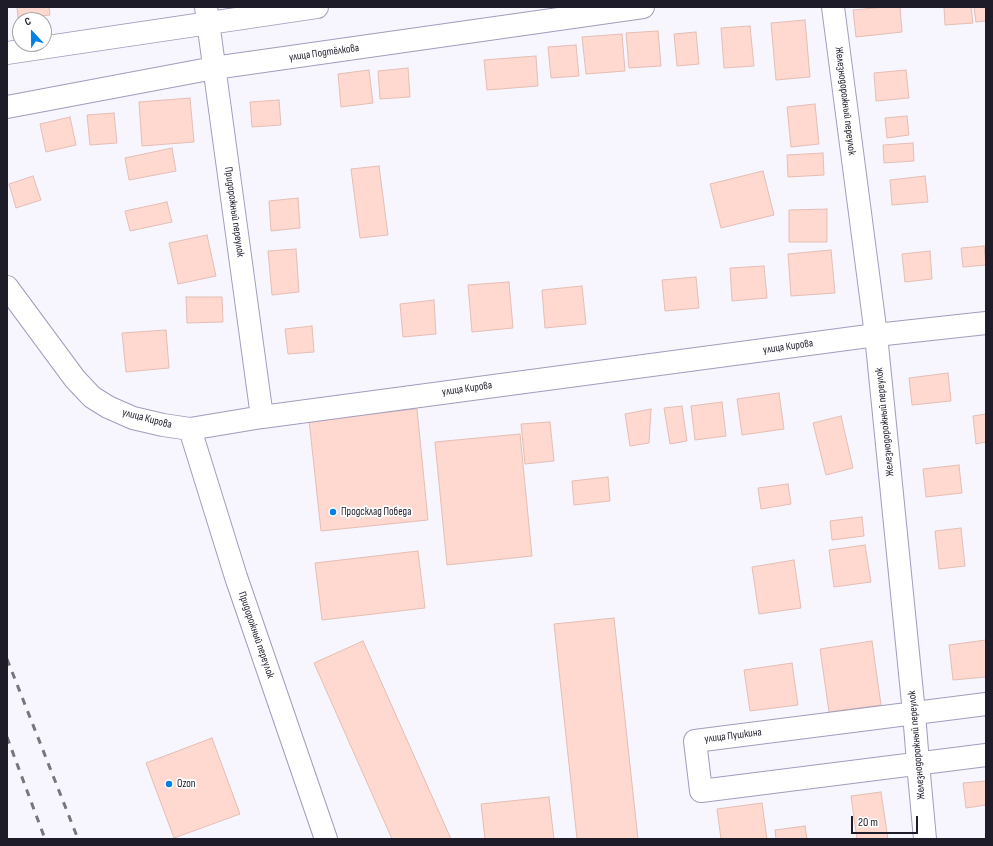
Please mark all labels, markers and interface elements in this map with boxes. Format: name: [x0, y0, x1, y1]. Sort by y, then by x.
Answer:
north arrow: [12, 12, 52, 52]
text: С: [23, 14, 33, 28]
street label: улица Подтёлкова: [288, 42, 360, 64]
street label: Железнодорожный переулок: [832, 46, 858, 156]
street label: Придорожный переулок: [221, 166, 247, 258]
street label: улица Кирова: [762, 337, 814, 357]
street label: Железнодорожный переулок: [873, 367, 897, 477]
street label: улица Кирова: [441, 379, 493, 399]
street label: улица Кирова: [121, 406, 173, 432]
place label: Продсклад Победа: [341, 505, 411, 519]
marker: Продсклад Победа: [328, 507, 338, 517]
street label: Придорожный переулок: [235, 590, 277, 680]
street label: Железнодорожный переулок: [906, 690, 928, 800]
street label: улица Пушкина: [704, 726, 762, 746]
place label: Ozon: [177, 777, 195, 791]
marker: Ozon: [164, 779, 174, 789]
scale bar: [853, 808, 920, 834]
text: 20 m: [858, 815, 878, 830]

